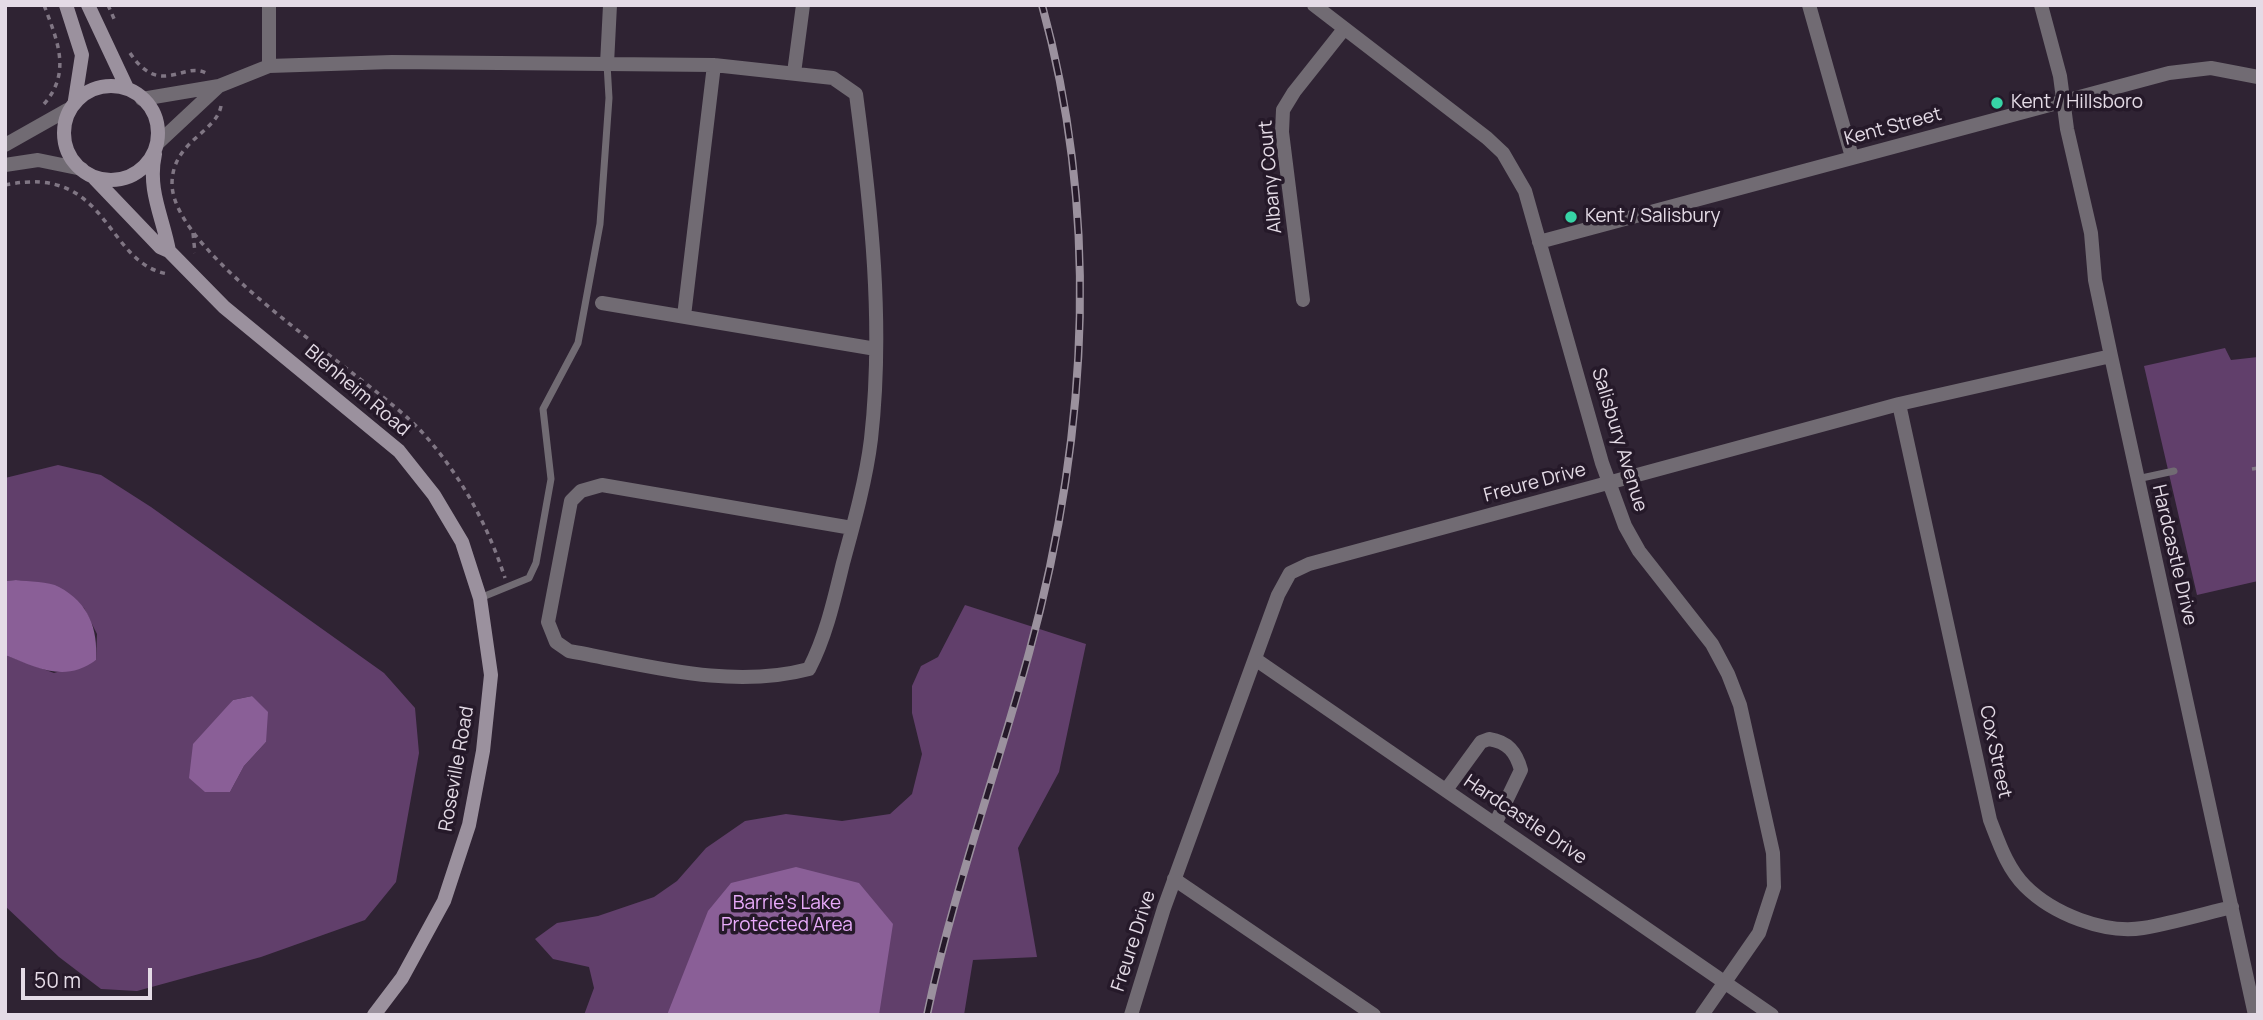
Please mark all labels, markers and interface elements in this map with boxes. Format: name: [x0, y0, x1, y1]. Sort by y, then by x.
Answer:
place label: Kent / Hillsboro: [2011, 92, 2143, 114]
marker: Kent / Hillsboro: [1989, 95, 2005, 111]
street label: Kent Street: [1842, 103, 1944, 151]
street label: Albany Court: [1255, 119, 1287, 235]
place label: Kent / Salisbury: [1585, 206, 1721, 228]
marker: Kent / Salisbury: [1563, 209, 1579, 225]
street label: Blenheim Road: [300, 340, 414, 442]
street label: Salisbury Avenue: [1586, 365, 1652, 515]
street label: Freure Drive: [1482, 458, 1588, 508]
street label: Hardcastle Drive: [2147, 482, 2201, 628]
street label: Cox Street: [1974, 704, 2016, 800]
street label: Roseville Road: [435, 705, 479, 833]
street label: Hardcastle Drive: [1459, 770, 1591, 870]
street label: Freure Drive: [1107, 888, 1161, 994]
park label: Barrie's Lake Protected Area: [721, 893, 853, 937]
scale bar: [24, 954, 156, 998]
text: 50 m: [34, 966, 81, 994]

